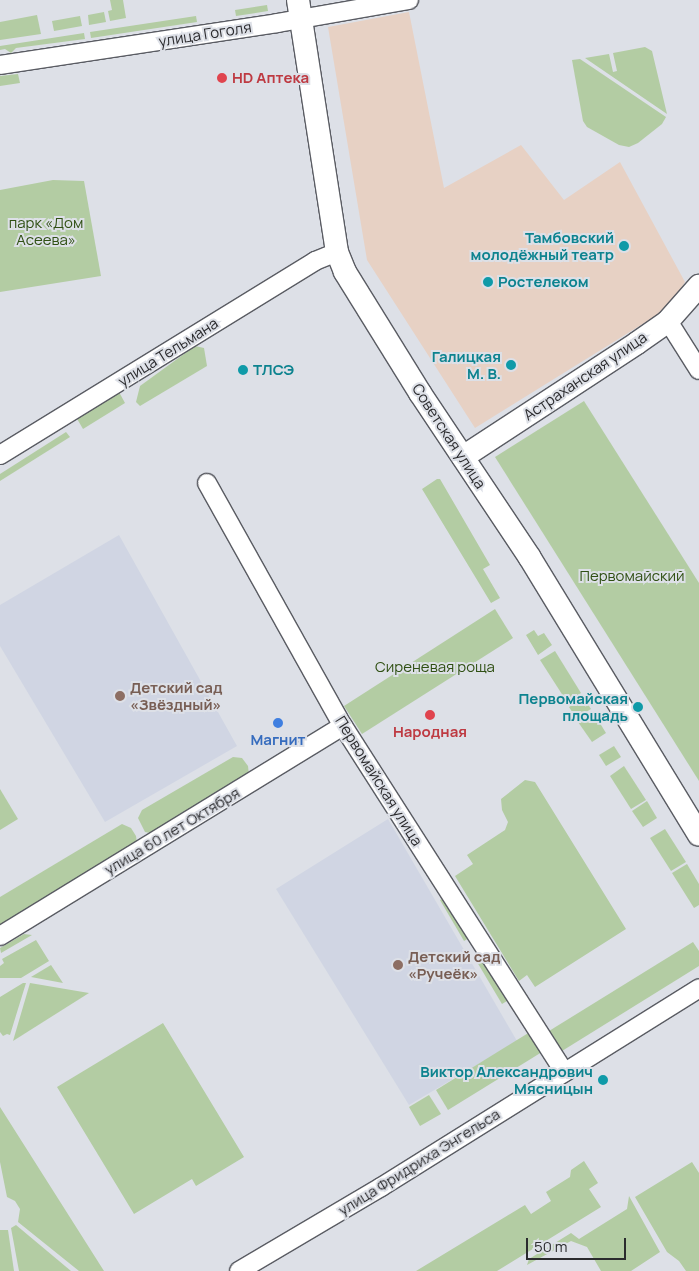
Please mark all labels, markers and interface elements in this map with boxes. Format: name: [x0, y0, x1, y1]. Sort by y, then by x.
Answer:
street label: улица Гоголя: [157, 18, 253, 50]
place label: HD Аптека: [232, 69, 309, 87]
marker: HD Аптека: [216, 72, 228, 84]
park label: парк «Дом Асеева»: [9, 213, 83, 248]
place label: Тамбовский молодёжный театр: [471, 228, 614, 263]
marker: Тамбовский молодёжный театр: [618, 240, 630, 252]
place label: Ростелеком: [498, 273, 589, 291]
marker: Ростелеком: [482, 276, 494, 288]
street label: улица Тельмана: [115, 314, 221, 390]
street label: Астраханская улица: [520, 328, 650, 424]
place label: Галицкая М. В.: [432, 347, 501, 382]
marker: Галицкая М. В.: [505, 359, 517, 371]
place label: ТЛСЭ: [253, 361, 294, 379]
marker: ТЛСЭ: [237, 364, 249, 376]
street label: Советская улица: [408, 380, 490, 492]
park label: Первомайский: [580, 567, 684, 585]
park label: Сиреневая роща: [375, 658, 495, 676]
place label: Детский сад «Звёздный»: [130, 678, 222, 713]
place label: Первомайская площадь: [519, 689, 628, 724]
marker: Детский сад «Звёздный»: [114, 690, 126, 702]
marker: Первомайская площадь: [632, 701, 644, 713]
marker: Народная: [424, 709, 436, 721]
street label: Первомайская улица: [332, 713, 426, 849]
marker: Магнит: [272, 717, 284, 729]
place label: Народная: [393, 723, 467, 741]
place label: Магнит: [250, 731, 306, 749]
street label: улица 60 лет Октября: [101, 783, 243, 879]
place label: Детский сад «Ручеёк»: [408, 947, 500, 982]
marker: Детский сад «Ручеёк»: [392, 959, 404, 971]
place label: Виктор Александрович Мясницын: [420, 1062, 593, 1097]
marker: Виктор Александрович Мясницын: [597, 1074, 609, 1086]
street label: улица Фридриха Энгельса: [335, 1105, 503, 1219]
scale bar: [529, 1228, 629, 1260]
text: 50 m: [534, 1236, 568, 1257]

